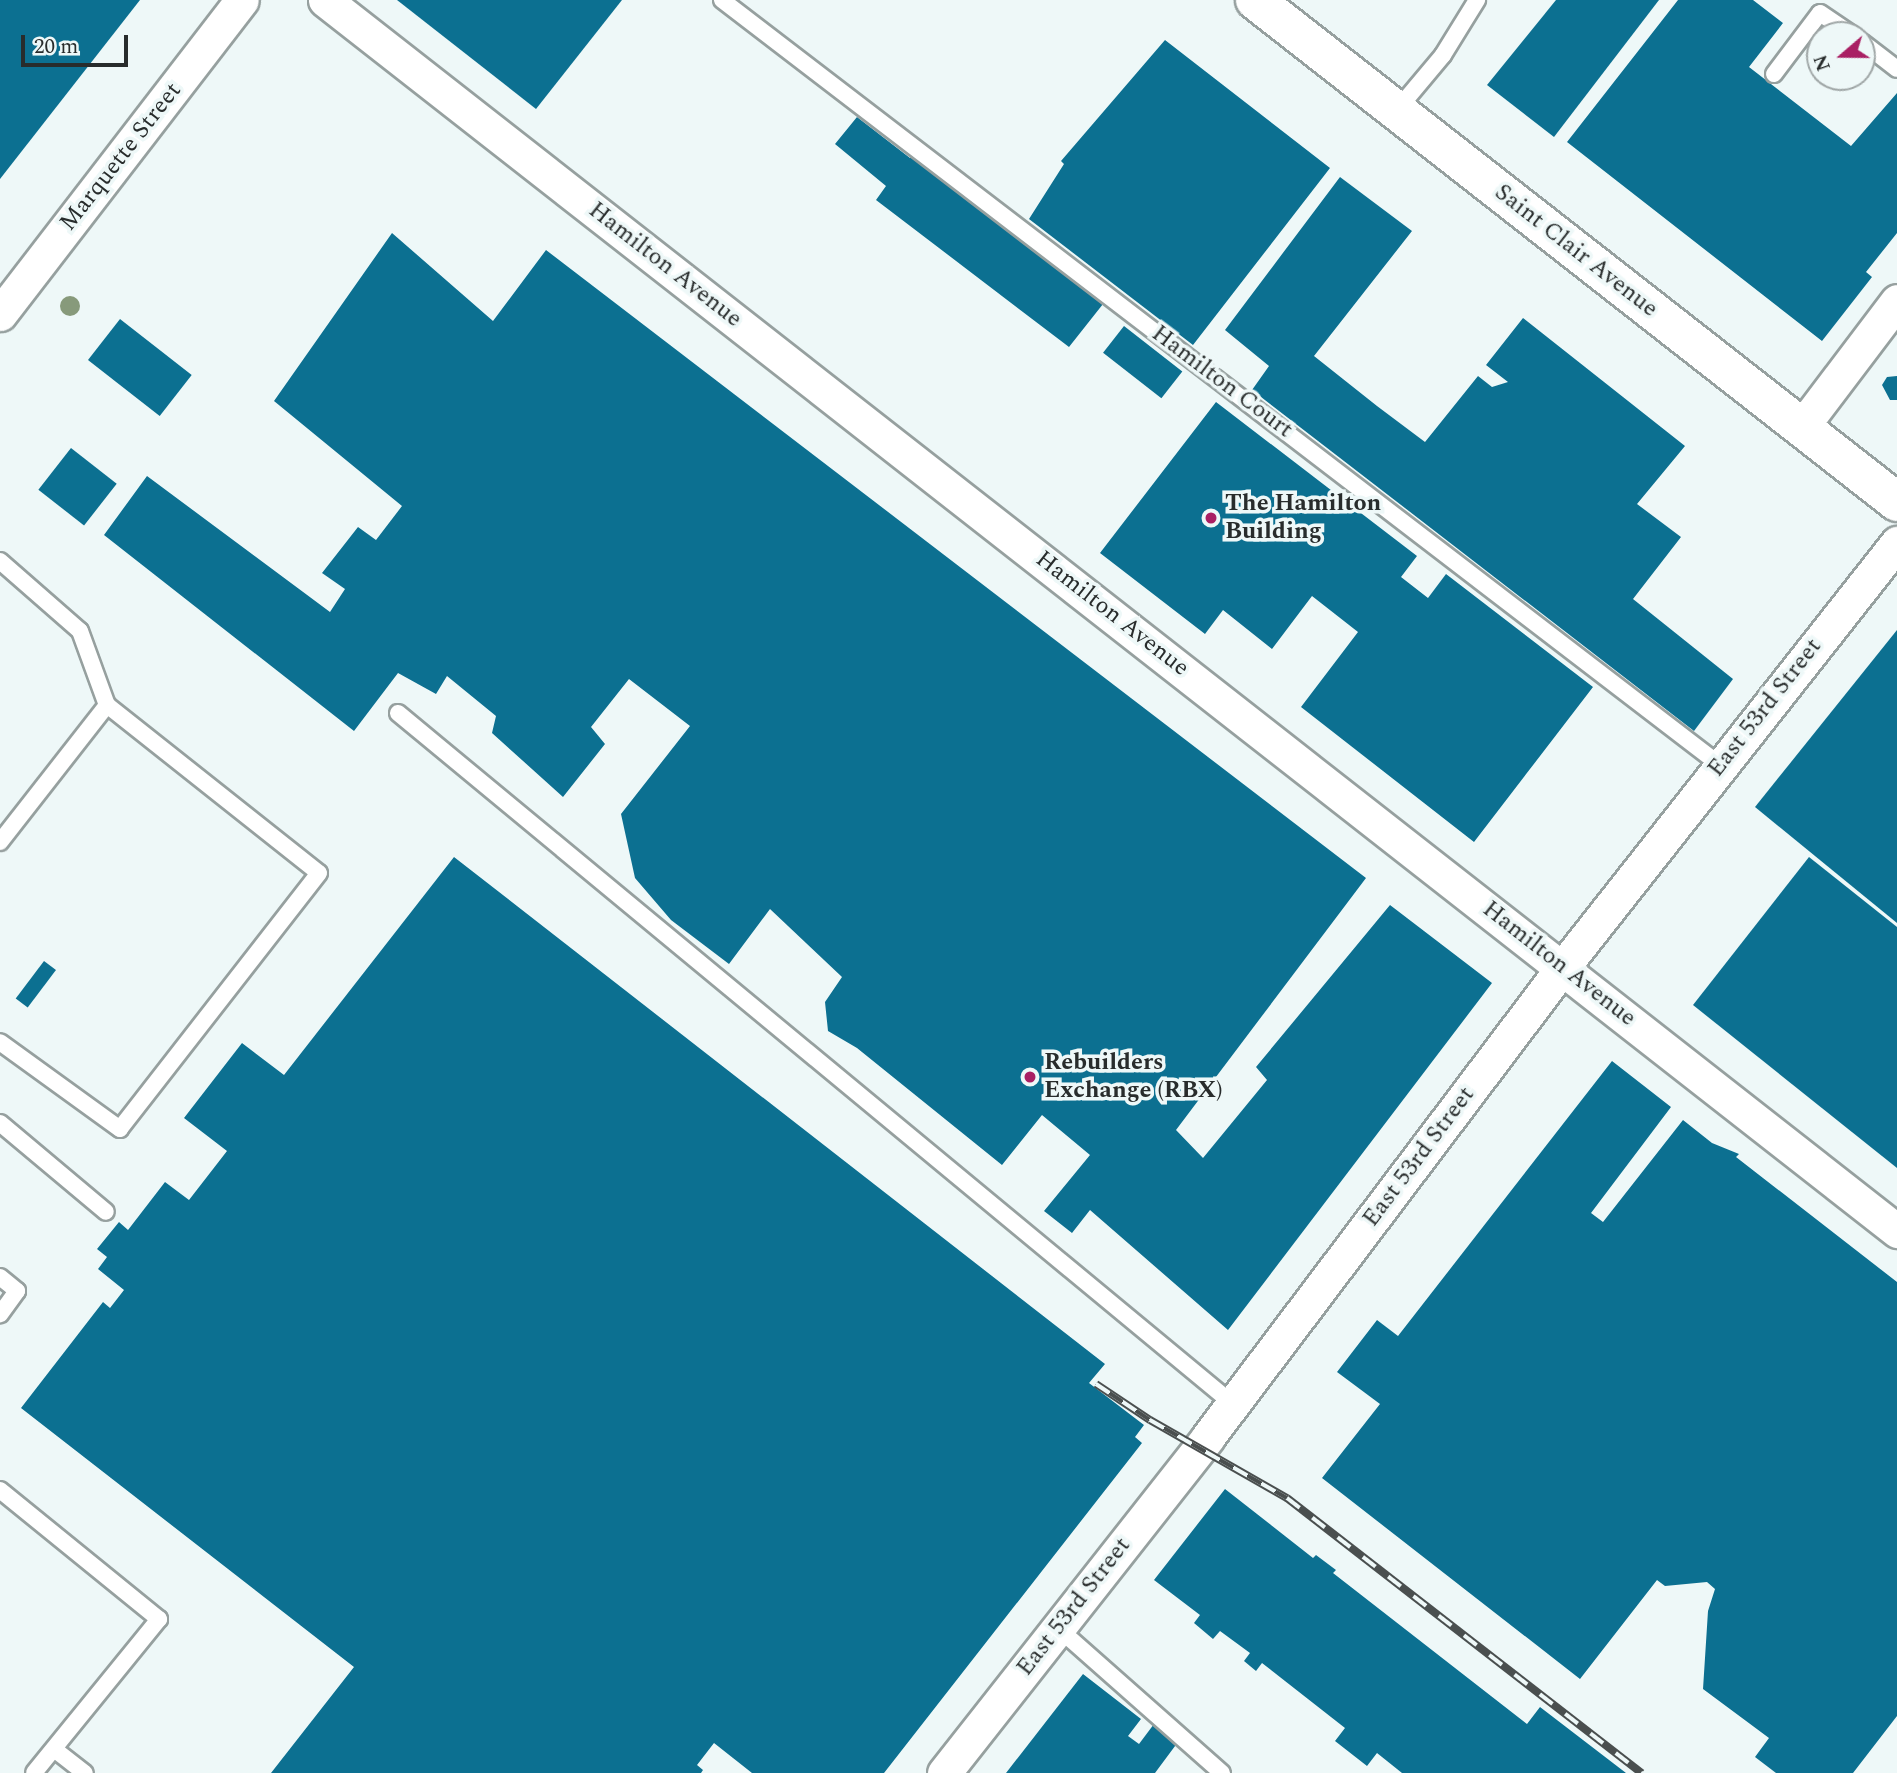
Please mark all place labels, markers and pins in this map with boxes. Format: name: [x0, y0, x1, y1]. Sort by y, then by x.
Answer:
place label: The Hamilton Building: [1225, 490, 1381, 546]
marker: The Hamilton Building: [1203, 510, 1219, 526]
place label: Rebuilders Exchange (RBX): [1044, 1049, 1223, 1105]
marker: Rebuilders Exchange (RBX): [1022, 1069, 1038, 1085]

